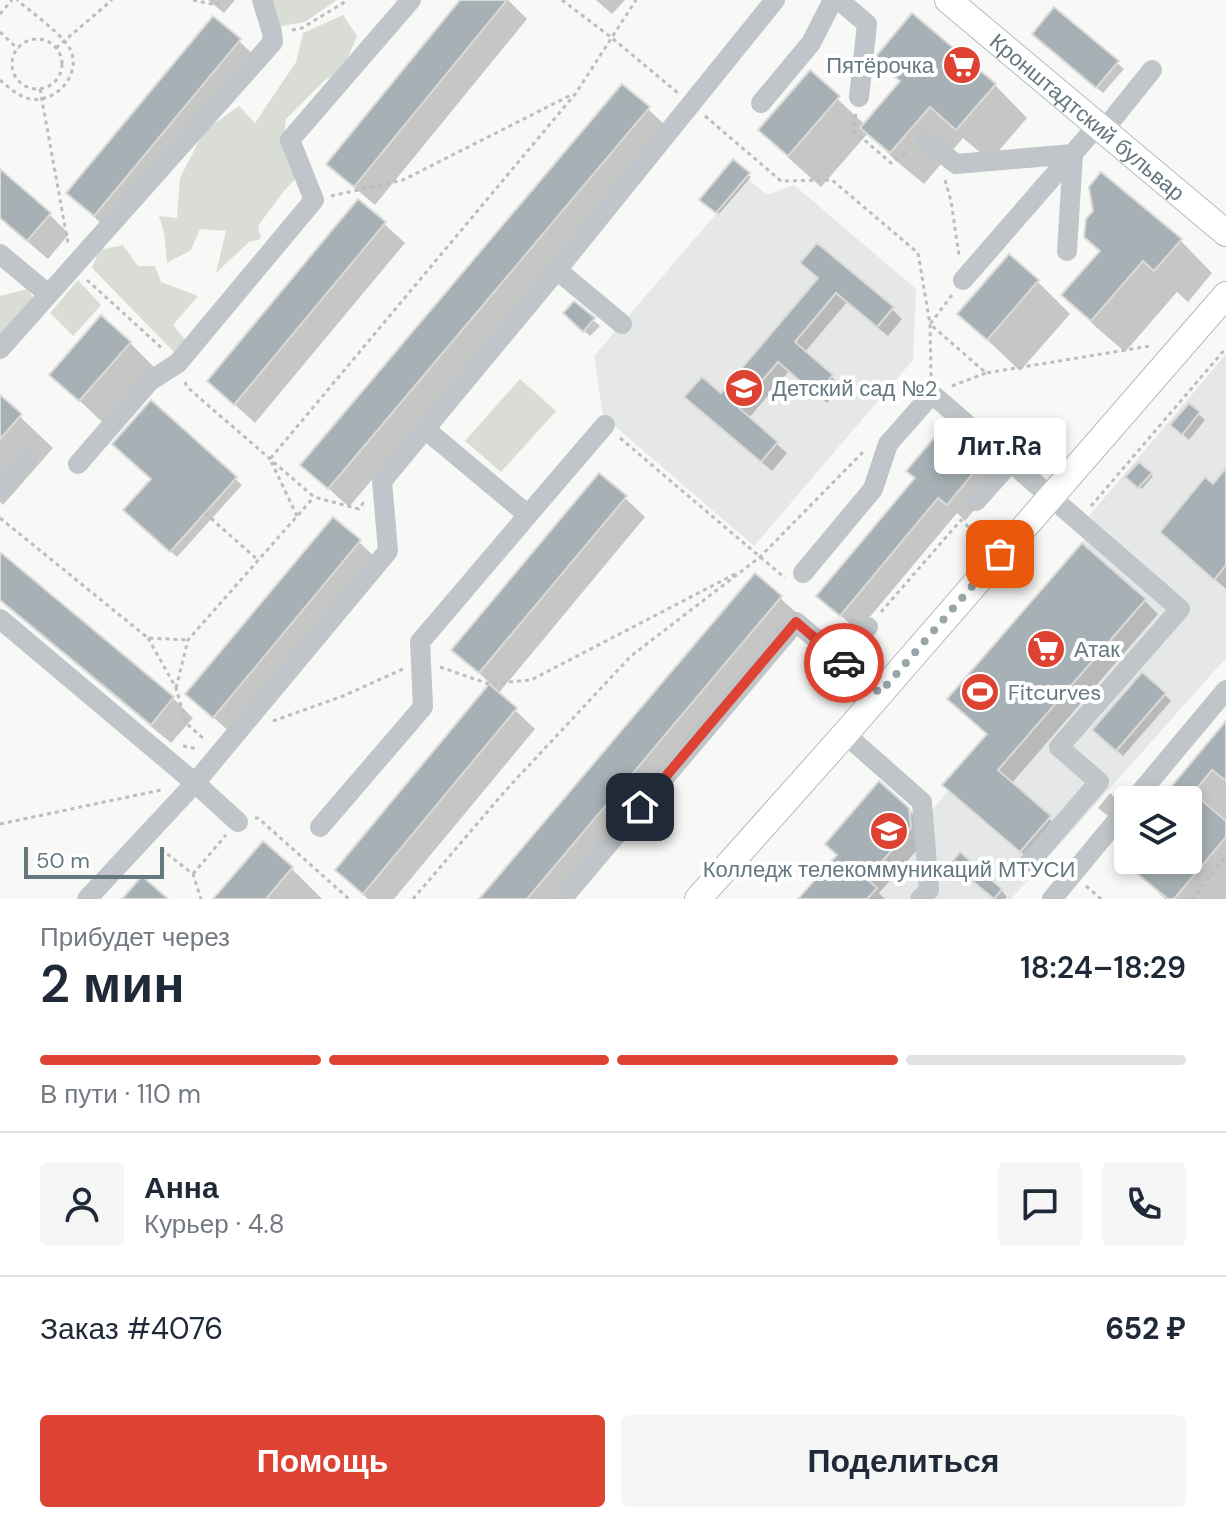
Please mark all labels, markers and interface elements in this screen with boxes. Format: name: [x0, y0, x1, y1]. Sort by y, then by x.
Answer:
street label: Кронштадтский бульвар: [984, 27, 1191, 207]
supermarket icon: Пятёрочка: [941, 44, 983, 86]
place label: Пятёрочка: [826, 51, 935, 80]
school or university icon: Детский сад №2: [723, 367, 765, 409]
place label: Детский сад №2: [772, 374, 938, 403]
callout: Лит.Ra: [934, 418, 1066, 474]
text: Лит.Ra: [958, 429, 1042, 463]
pin: [966, 520, 1034, 588]
icon: bag: [978, 532, 1022, 576]
courier: [804, 623, 884, 703]
supermarket icon: Атак: [1025, 628, 1067, 670]
place label: Атак: [1074, 635, 1120, 664]
icon: car: [822, 641, 866, 685]
sports icon: Fitcurves: [959, 671, 1001, 713]
place label: Fitcurves: [1008, 678, 1101, 707]
pin: [606, 773, 674, 841]
icon: home: [618, 785, 662, 829]
map controls: [1114, 786, 1202, 874]
button: layers: [1114, 786, 1202, 874]
school or university icon: Колледж телекоммуникаций МТУСИ: [868, 810, 910, 852]
scale bar: [24, 843, 164, 879]
text: 50 m: [36, 846, 90, 875]
place label: Колледж телекоммуникаций МТУСИ: [703, 855, 1075, 884]
text: Прибудет через: [40, 920, 230, 954]
text: 18:24–18:29: [1020, 948, 1186, 987]
text: 2 мин: [40, 950, 185, 1018]
text: В пути · 110 m: [40, 1077, 201, 1111]
button: person: [40, 1162, 124, 1246]
button: chat: [998, 1162, 1082, 1246]
button: phone: [1102, 1162, 1186, 1246]
text: Анна: [144, 1168, 219, 1207]
text: Курьер · 4.8: [144, 1207, 285, 1241]
text: Заказ #4076: [40, 1309, 223, 1348]
text: 652 ₽: [1105, 1309, 1186, 1348]
button: Помощь: [40, 1415, 605, 1507]
button: Поделиться: [621, 1415, 1186, 1507]

